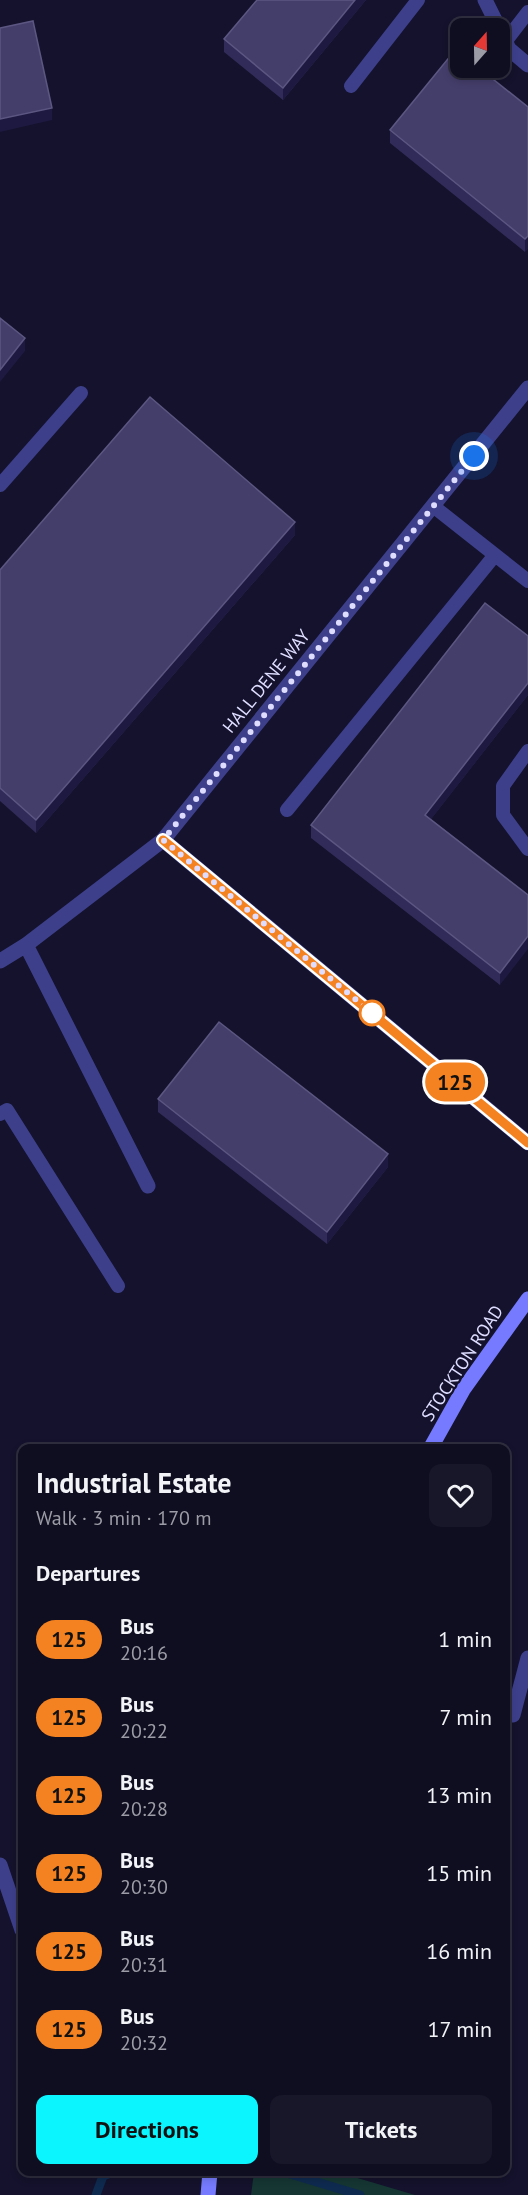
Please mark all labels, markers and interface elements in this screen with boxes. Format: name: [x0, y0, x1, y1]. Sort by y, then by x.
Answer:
north arrow: [450, 18, 510, 78]
map controls: [450, 18, 510, 78]
your location: [459, 441, 489, 471]
street label: HALL DENE WAY: [217, 625, 315, 737]
unlabelled marker: [359, 1000, 385, 1026]
line badge: 125: [420, 1062, 490, 1102]
text: 125: [437, 1069, 473, 1096]
street label: STOCKTON ROAD: [416, 1300, 508, 1426]
text: Industrial Estate: [36, 1464, 232, 1501]
button: heart: [429, 1464, 492, 1527]
text: Walk · 3 min · 170 m: [36, 1505, 212, 1531]
text: Departures: [36, 1559, 140, 1587]
text: Bus: [120, 1612, 154, 1640]
text: 1 min: [438, 1625, 492, 1653]
text: 125: [51, 1626, 87, 1653]
text: 20:16: [120, 1640, 168, 1666]
text: Bus: [120, 1690, 154, 1718]
text: 7 min: [440, 1703, 492, 1731]
text: 125: [51, 1704, 87, 1731]
text: 20:22: [120, 1718, 168, 1744]
text: Bus: [120, 1768, 154, 1796]
text: 13 min: [426, 1781, 492, 1809]
text: 125: [51, 1782, 87, 1809]
text: 20:28: [120, 1796, 168, 1822]
text: Bus: [120, 1846, 154, 1874]
text: 15 min: [426, 1859, 492, 1887]
text: 125: [51, 1860, 87, 1887]
text: 20:30: [120, 1874, 168, 1900]
text: Bus: [120, 1924, 154, 1952]
text: 16 min: [426, 1937, 492, 1965]
text: 125: [51, 1938, 87, 1965]
text: 20:31: [120, 1952, 168, 1978]
text: Bus: [120, 2002, 154, 2030]
text: 17 min: [428, 2015, 492, 2043]
text: 125: [51, 2016, 87, 2043]
text: 20:32: [120, 2030, 168, 2056]
button: Directions: [36, 2095, 258, 2164]
button: Tickets: [270, 2095, 492, 2164]

